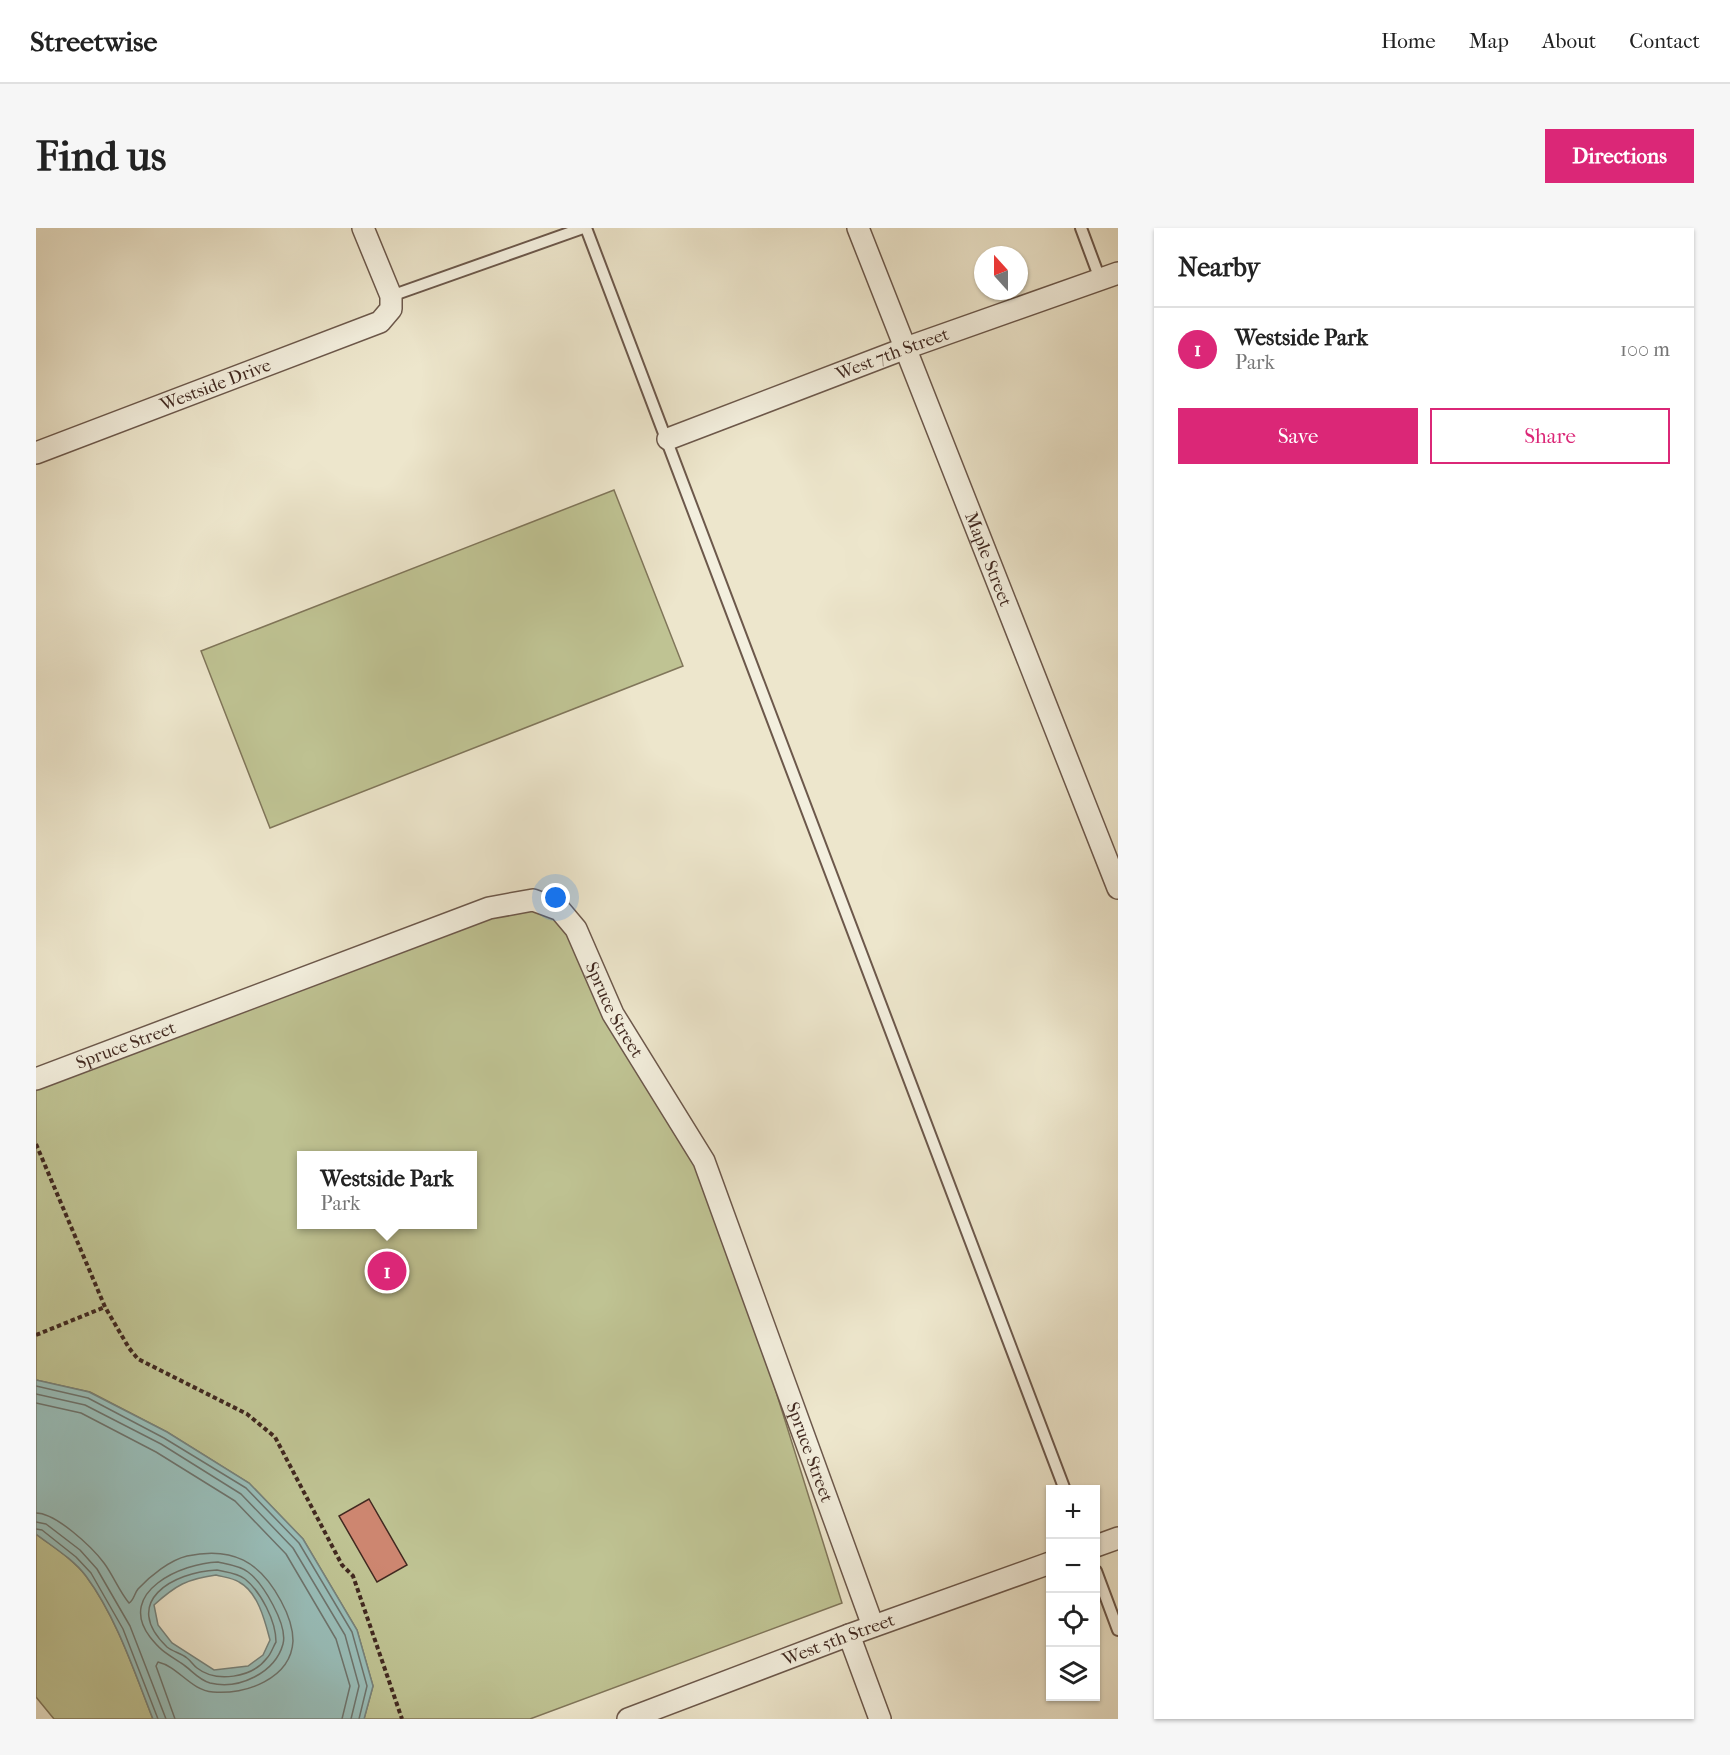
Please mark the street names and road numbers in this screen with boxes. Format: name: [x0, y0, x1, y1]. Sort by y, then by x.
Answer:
street label: West 7th Street: [832, 323, 952, 385]
street label: Westside Drive: [156, 354, 274, 416]
street label: Maple Street: [960, 509, 1017, 610]
street label: Spruce Street: [581, 959, 648, 1062]
street label: Spruce Street: [73, 1017, 179, 1073]
street label: Spruce Street: [782, 1399, 838, 1506]
street label: West 5th Street: [778, 1609, 898, 1670]

